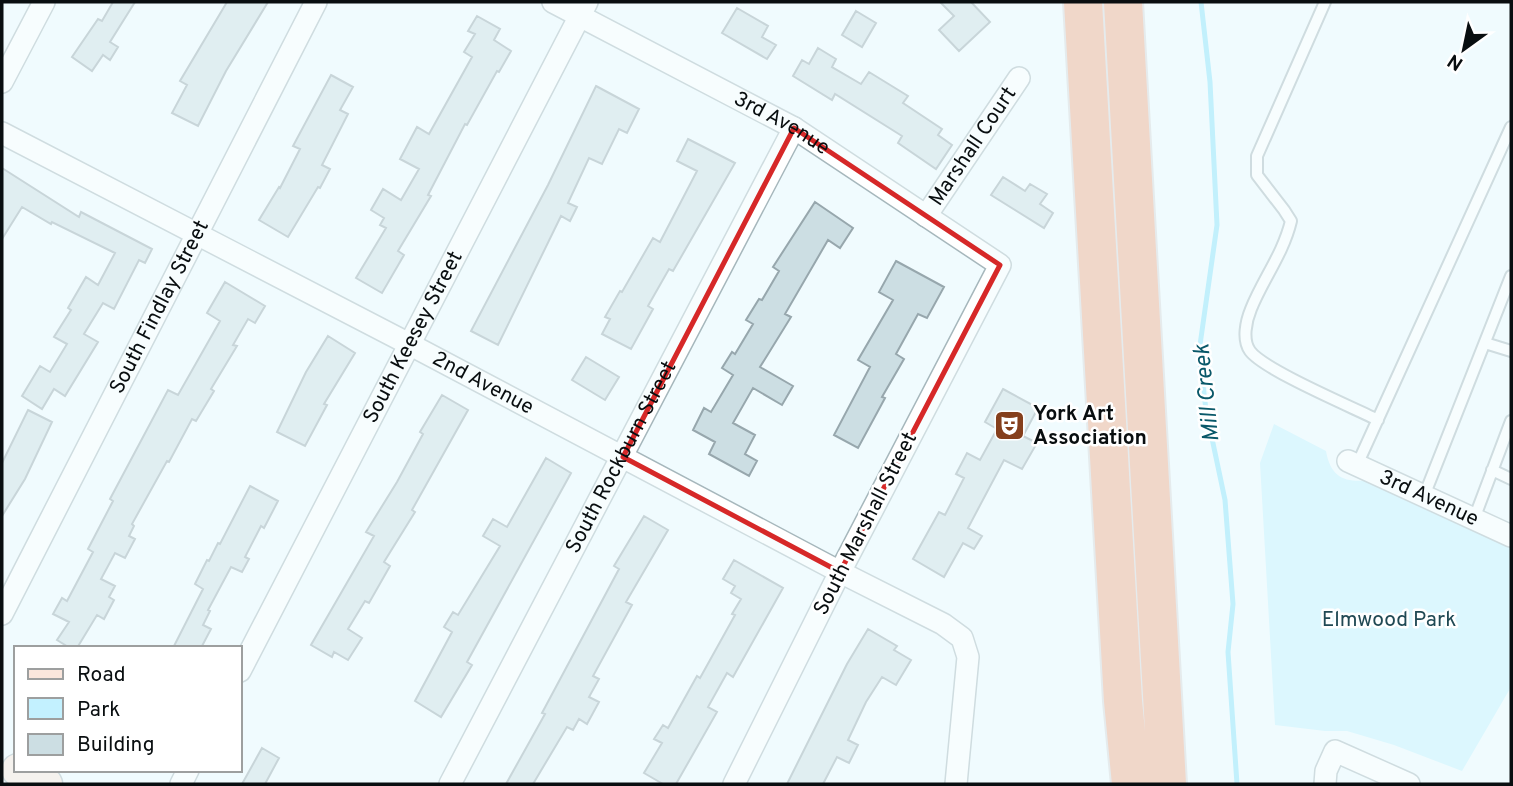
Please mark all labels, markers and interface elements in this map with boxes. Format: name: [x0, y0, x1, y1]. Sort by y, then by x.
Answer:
north arrow: [1429, 14, 1499, 84]
text: N: [1444, 48, 1468, 75]
street label: Marshall Court: [923, 81, 1023, 211]
street label: 3rd Avenue: [729, 85, 835, 162]
street label: South Findlay Street: [104, 216, 215, 398]
street label: South Keesey Street: [357, 246, 469, 428]
water label: Mill Creek: [1188, 342, 1228, 443]
street label: 2nd Avenue: [427, 345, 538, 421]
street label: South Rockburn Street: [560, 356, 683, 558]
place label: York Art Association: [1033, 401, 1147, 452]
theatre icon: York Art Association: [993, 409, 1027, 443]
street label: South Marshall Street: [808, 428, 924, 620]
street label: 3rd Avenue: [1375, 464, 1483, 533]
park label: Elmwood Park: [1322, 607, 1456, 634]
legend: [14, 646, 242, 772]
text: Road: [77, 662, 126, 689]
text: Park: [77, 697, 120, 724]
text: Building: [77, 732, 155, 759]

